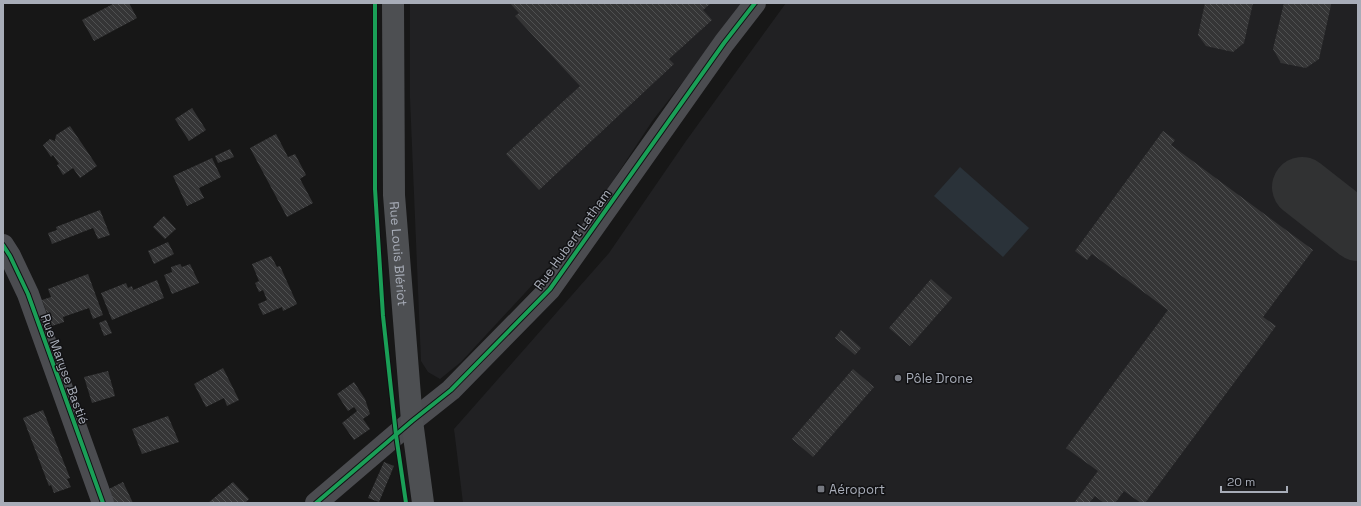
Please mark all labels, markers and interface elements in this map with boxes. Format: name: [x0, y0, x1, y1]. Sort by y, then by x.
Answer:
street label: Rue Hubert Latham: [530, 185, 615, 293]
street label: Rue Louis Blériot: [386, 201, 411, 307]
street label: Rue Maryse Bastié: [37, 312, 92, 427]
place label: Pôle Drone: [906, 370, 973, 387]
marker: Pôle Drone: [893, 373, 903, 383]
scale bar: [1221, 468, 1287, 494]
text: 20 m: [1227, 474, 1255, 490]
place label: Aéroport: [829, 481, 885, 498]
marker: Aéroport: [816, 484, 826, 494]

